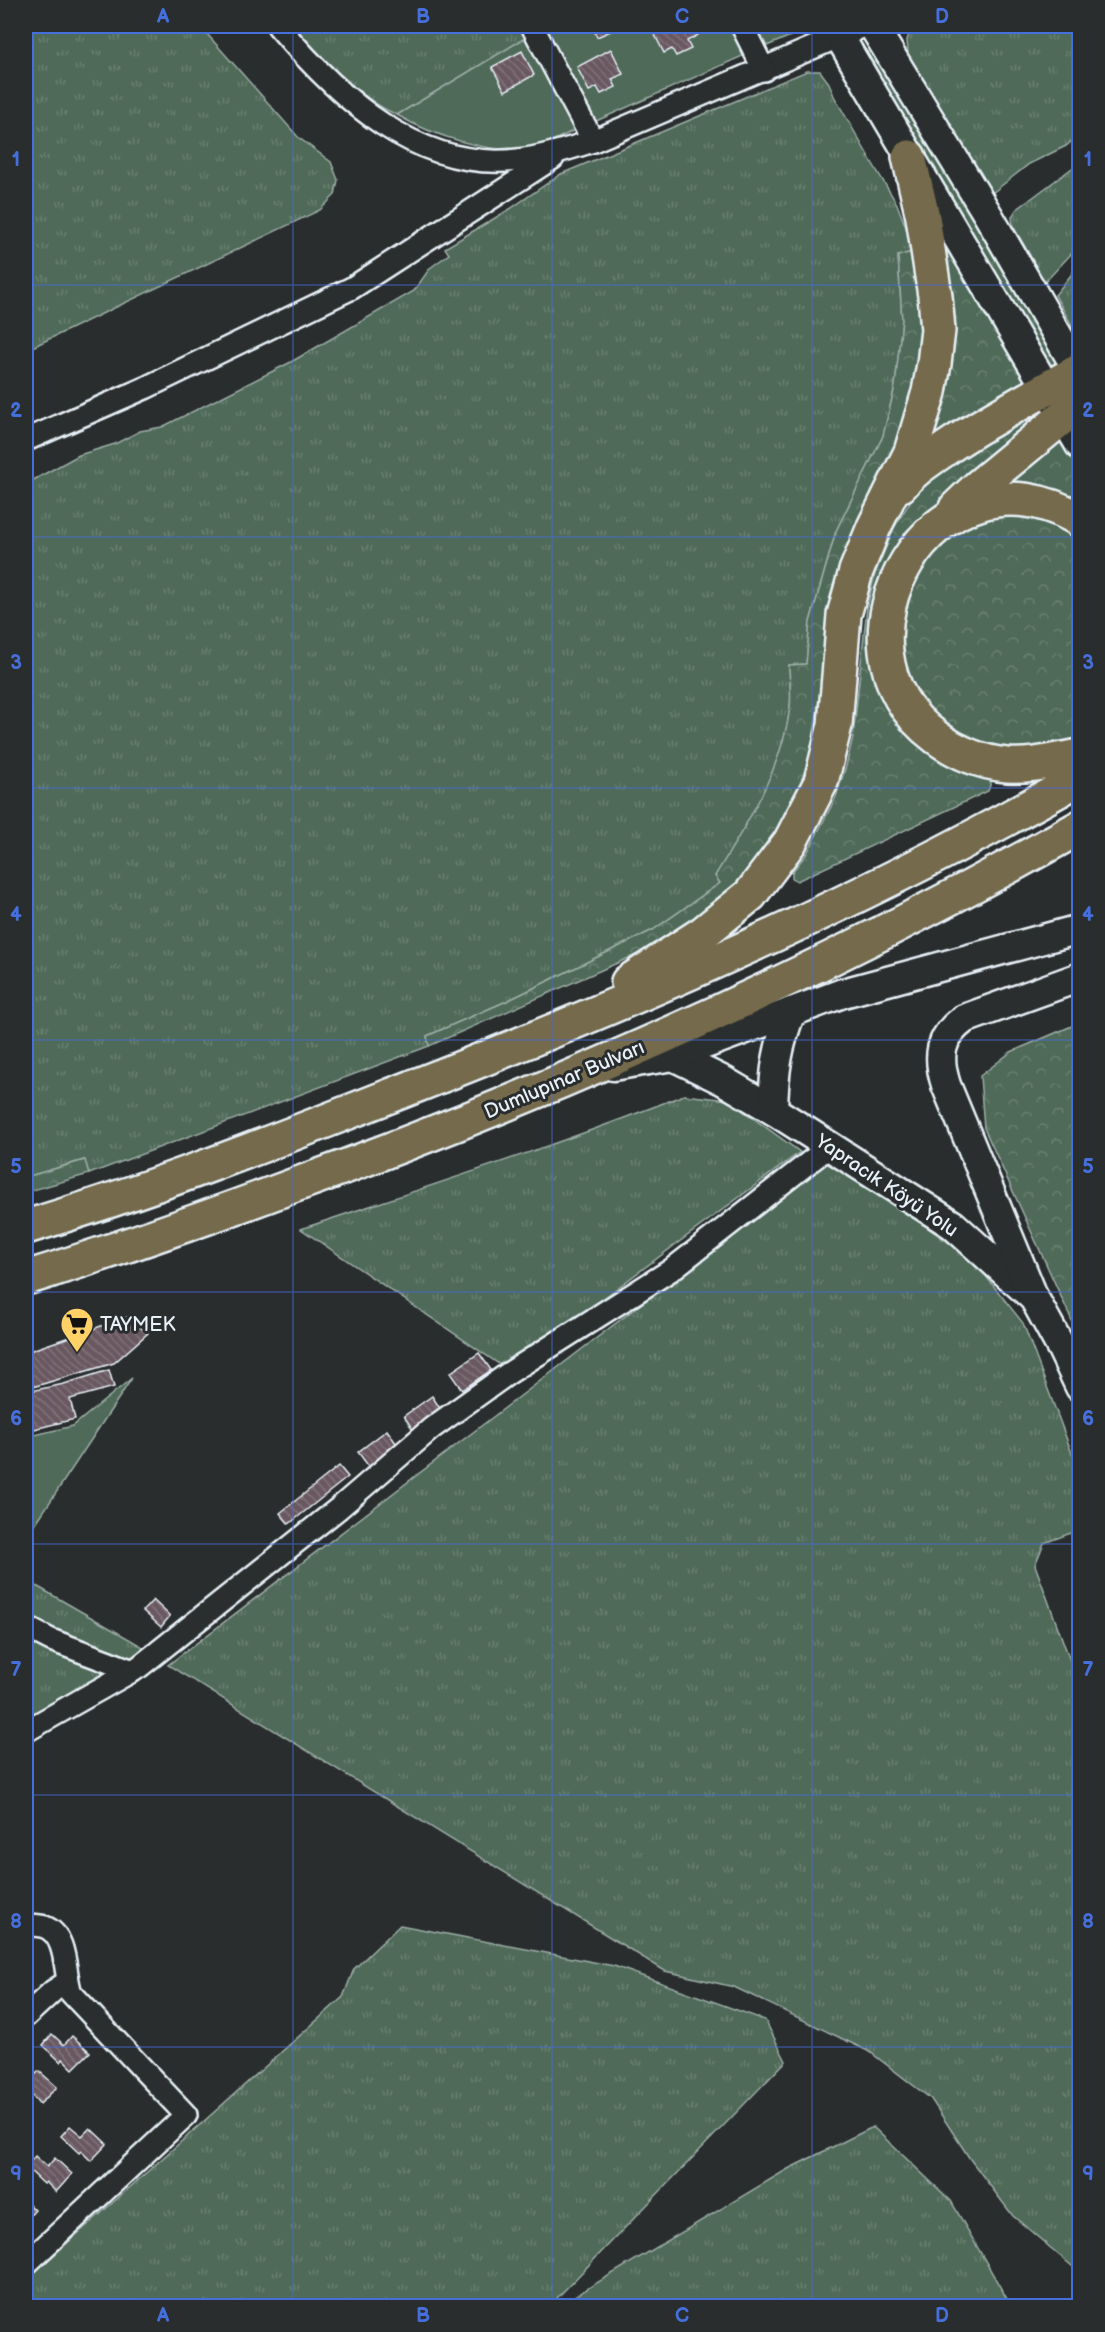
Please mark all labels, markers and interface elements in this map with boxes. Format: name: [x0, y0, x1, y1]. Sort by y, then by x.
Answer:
text: A: [156, 5, 170, 29]
text: B: [416, 5, 430, 29]
text: C: [675, 5, 689, 29]
text: D: [935, 5, 949, 29]
text: 1: [12, 148, 20, 172]
text: 1: [1084, 148, 1092, 172]
text: 2: [10, 399, 22, 423]
text: 2: [1082, 399, 1094, 423]
text: 3: [10, 651, 22, 675]
text: 3: [1082, 651, 1094, 675]
text: 4: [10, 903, 22, 927]
text: 4: [1082, 903, 1094, 927]
street label: Dumlupınar Bulvarı: [481, 1035, 648, 1124]
street label: Yapracık Köyü Yolu: [810, 1129, 962, 1242]
text: 5: [10, 1155, 22, 1179]
text: 5: [1082, 1155, 1094, 1179]
supermarket icon: TAYMEK: [59, 1306, 95, 1353]
place label: TAYMEK: [100, 1313, 175, 1337]
text: 6: [10, 1407, 22, 1431]
text: 6: [1082, 1407, 1094, 1431]
text: 7: [10, 1658, 22, 1682]
text: 7: [1082, 1658, 1094, 1682]
text: 8: [10, 1910, 22, 1934]
text: 8: [1082, 1910, 1094, 1934]
text: 9: [10, 2162, 22, 2186]
text: 9: [1082, 2162, 1094, 2186]
text: A: [156, 2304, 170, 2328]
text: B: [416, 2304, 430, 2328]
text: C: [675, 2304, 689, 2328]
text: D: [935, 2304, 949, 2328]

